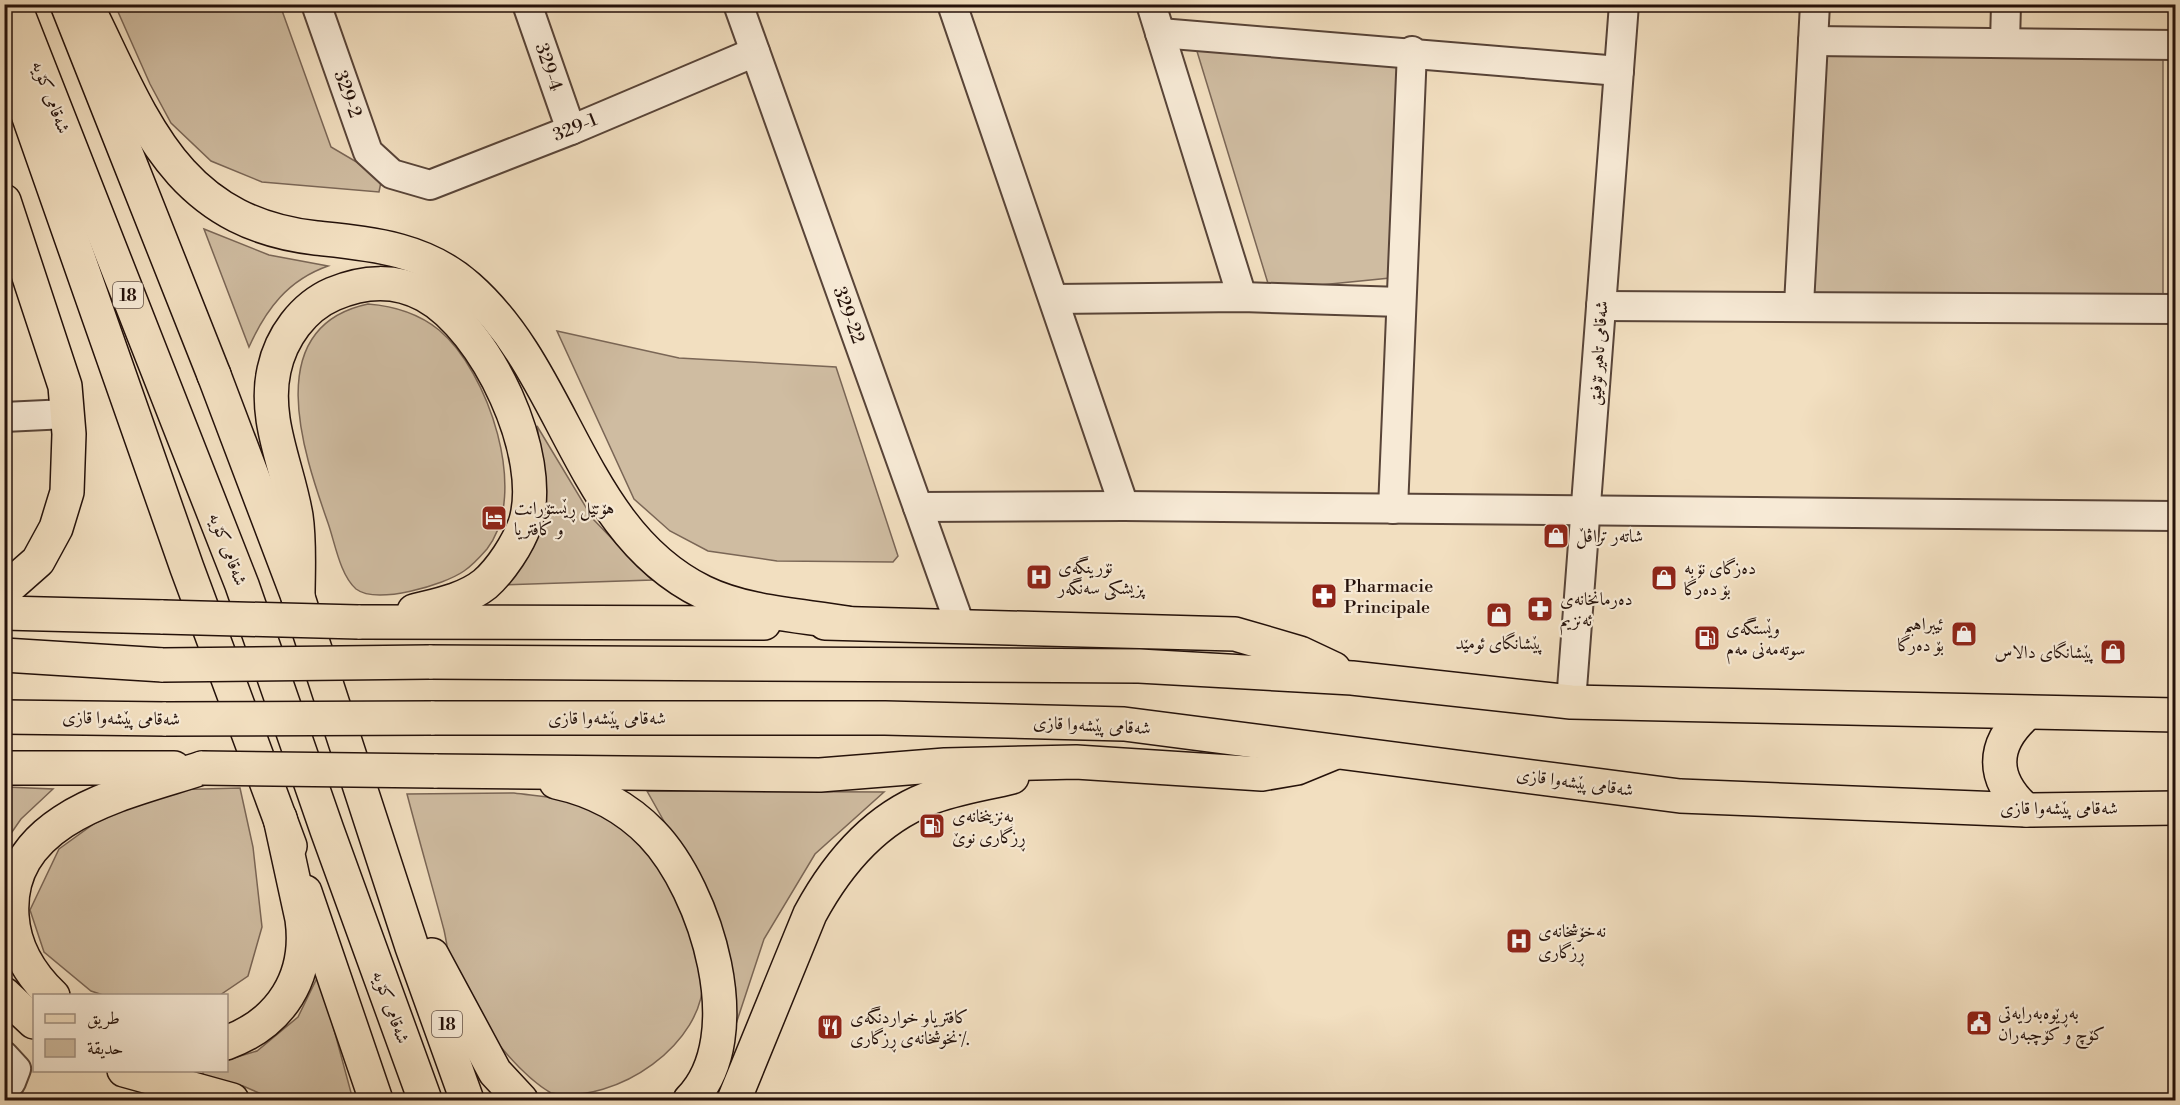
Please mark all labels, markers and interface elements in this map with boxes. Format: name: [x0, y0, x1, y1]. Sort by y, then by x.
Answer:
street label: 329-4: [530, 40, 567, 94]
street label: شەقامی کۆیە: [26, 57, 75, 137]
street label: 329-2: [328, 67, 367, 121]
street label: 329-1: [550, 108, 601, 147]
road number: 18: [113, 282, 143, 308]
street label: 329-22: [828, 284, 869, 347]
street label: شەقامی تاهیر تۆفیق: [1583, 300, 1614, 406]
place label: هۆتێل ڕێستۆرانت و کافتریا: [514, 497, 614, 541]
hotel icon: هۆتێل ڕێستۆرانت و کافتریا: [479, 503, 509, 533]
street label: شەقامی کۆیە: [203, 509, 252, 589]
shop icon: شاتەر تراڤڵ: [1541, 521, 1571, 551]
place label: شاتەر تراڤڵ: [1576, 525, 1643, 549]
place label: نۆرینگەی پزیشکی سەنگەر: [1056, 556, 1146, 601]
place label: دەزگای نۆبە بۆ دەرگا: [1684, 557, 1756, 601]
hospital icon: نۆرینگەی پزیشکی سەنگەر: [1024, 562, 1054, 592]
shop icon: دەزگای نۆبە بۆ دەرگا: [1649, 563, 1679, 593]
place label: Pharmacie Principale: [1344, 575, 1433, 619]
pharmacy icon: Pharmacie Principale: [1309, 581, 1339, 611]
place label: دەرمانخانەی ئەنزیم: [1560, 588, 1633, 636]
pharmacy icon: دەرمانخانەی ئەنزیم: [1525, 594, 1555, 624]
shop icon: پێشانگای ئومێد: [1484, 600, 1514, 630]
place label: ئیبراهیم بۆ دەرگا: [1897, 613, 1944, 657]
place label: وێستگەی سوتەمەنی مەم: [1726, 617, 1805, 665]
shop icon: ئیبراهیم بۆ دەرگا: [1949, 619, 1979, 649]
fuel station icon: وێستگەی سوتەمەنی مەم: [1692, 623, 1722, 653]
place label: پێشانگای ئومێد: [1455, 631, 1543, 655]
shop icon: پێشانگای دالاس: [2098, 637, 2128, 667]
place label: پێشانگای دالاس: [1994, 640, 2094, 664]
street label: شەقامی پێشەوا قازی: [62, 706, 180, 731]
street label: شەقامی پێشەوا قازی: [548, 707, 666, 730]
street label: شەقامی پێشەوا قازی: [1032, 711, 1151, 740]
street label: شەقامی پێشەوا قازی: [1515, 763, 1635, 802]
street label: شەقامی پێشەوا قازی: [2000, 797, 2118, 820]
place label: بەنزینخانەی ڕزگاری نوێ: [952, 805, 1026, 852]
fuel station icon: بەنزینخانەی ڕزگاری نوێ: [917, 811, 947, 841]
place label: نەخۆشخانەی ڕزگاری: [1538, 920, 1606, 967]
hospital icon: نەخۆشخانەی ڕزگاری: [1504, 926, 1534, 956]
street label: شەقامی کۆیە: [367, 967, 414, 1047]
legend: [33, 994, 228, 1072]
place label: بەڕێوەبەرایەتی کۆچ و کۆچبەران: [1998, 1002, 2105, 1050]
place label: كافتریاو خواردنگەی نخوشخانەی ڕزگاری٪: [850, 1006, 970, 1053]
text: طريق: [87, 1007, 120, 1030]
public building icon: بەڕێوەبەرایەتی کۆچ و کۆچبەران: [1964, 1008, 1994, 1038]
road number: 18: [432, 1011, 462, 1037]
restaurant icon: كافتریاو خواردنگەی نخوشخانەی ڕزگاری٪: [815, 1012, 845, 1042]
text: حديقة: [87, 1037, 123, 1060]

